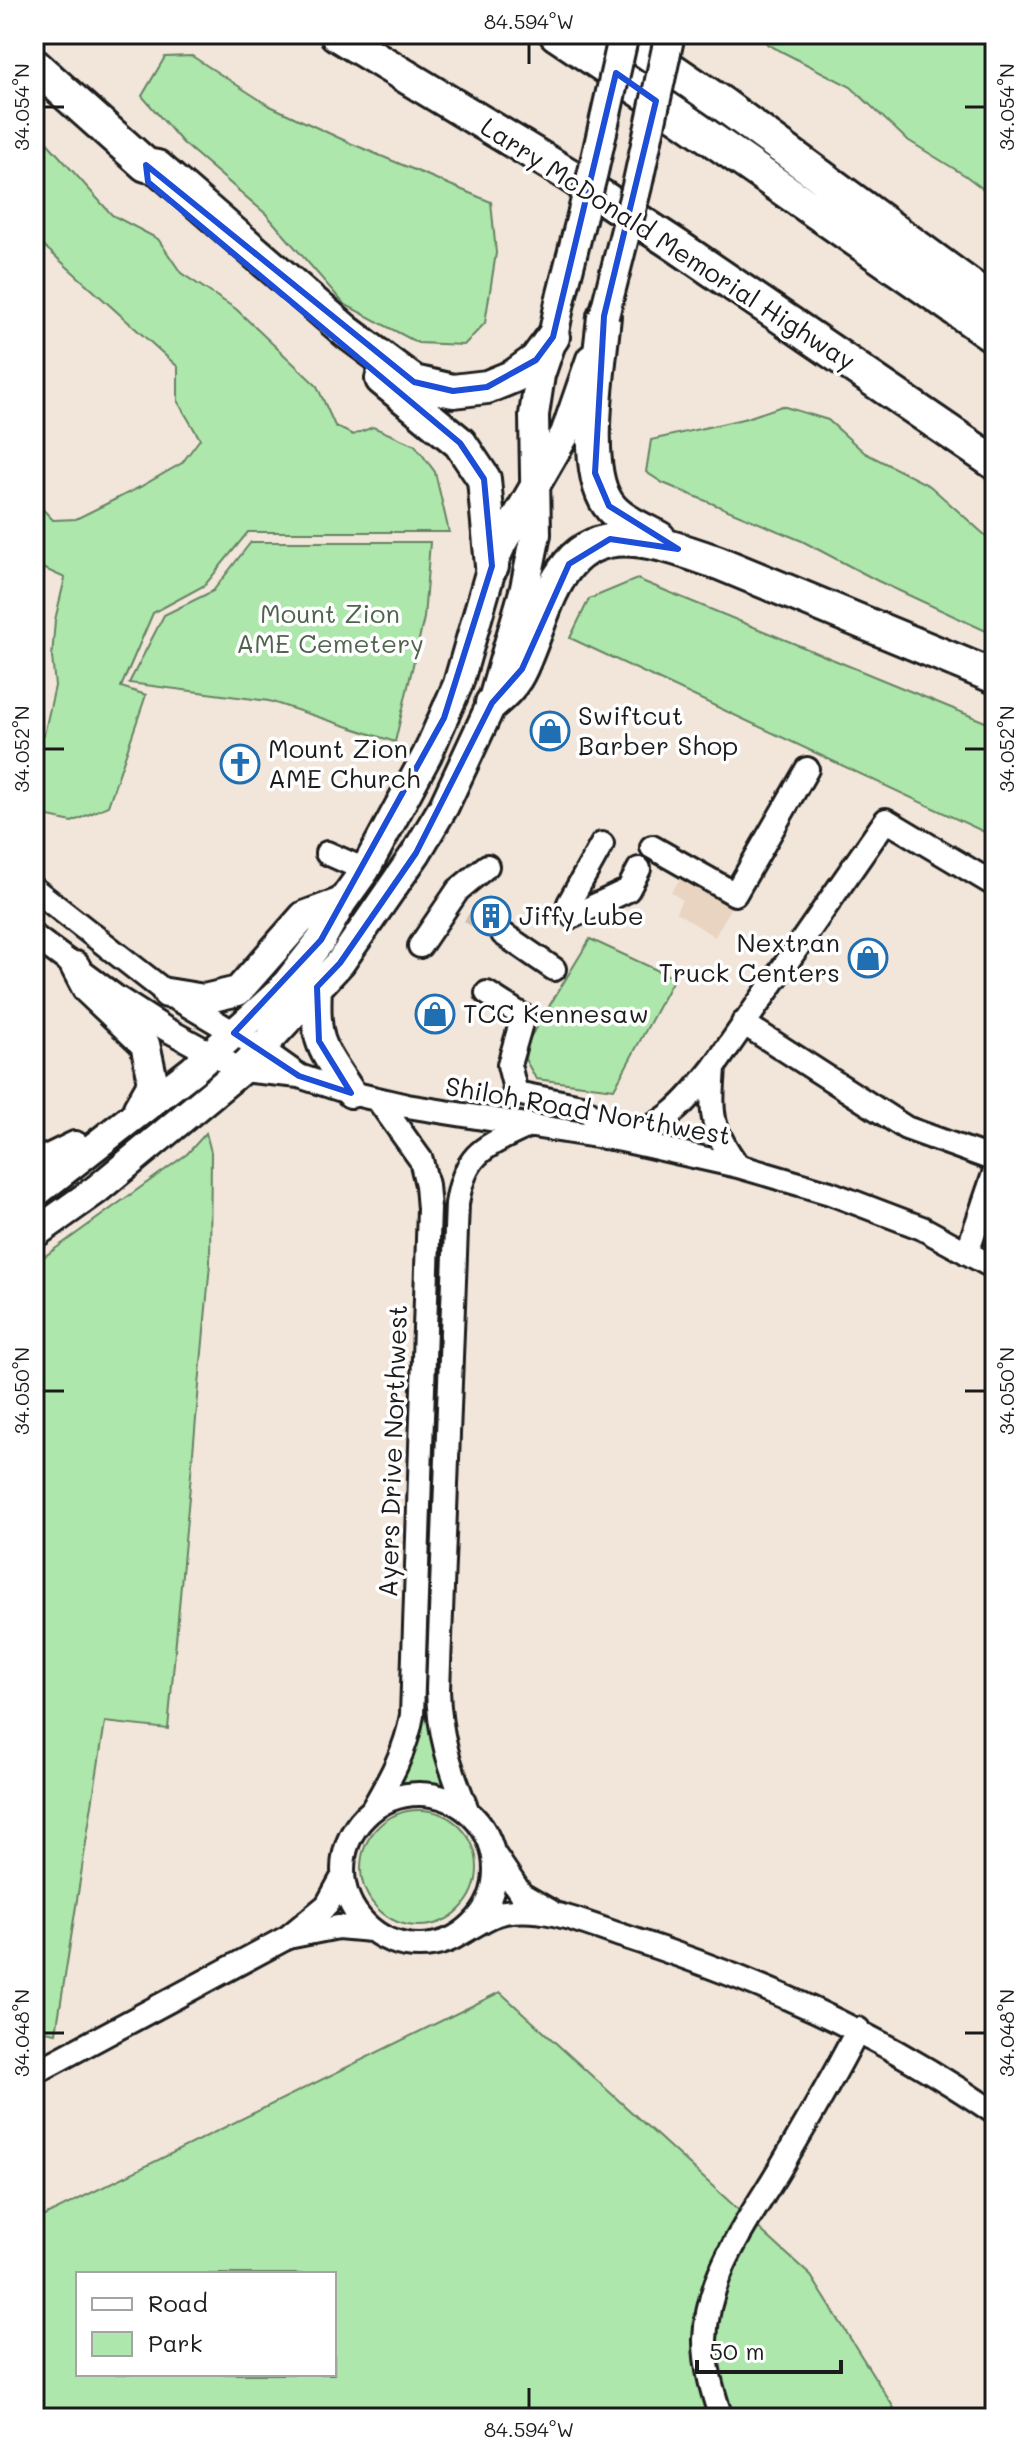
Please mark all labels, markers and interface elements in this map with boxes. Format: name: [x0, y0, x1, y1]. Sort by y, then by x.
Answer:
text: 84.594°W: [484, 8, 574, 34]
text: 34.054°N: [8, 63, 34, 151]
text: 34.054°N: [993, 63, 1019, 151]
street label: Larry McDonald Memorial Highway: [475, 109, 862, 377]
park label: Mount Zion AME Cemetery: [236, 596, 424, 660]
place label: Swiftcut Barber Shop: [578, 698, 738, 762]
text: 34.052°N: [8, 706, 34, 792]
text: 34.052°N: [993, 706, 1019, 792]
shop icon: Swiftcut Barber Shop: [529, 710, 571, 752]
place label: Mount Zion AME Church: [268, 731, 420, 795]
church icon: Mount Zion AME Church: [219, 743, 261, 785]
building icon: Jiffy Lube: [470, 895, 512, 937]
place label: Jiffy Lube: [519, 898, 644, 932]
place label: Nextran Truck Centers: [659, 925, 840, 989]
shop icon: Nextran Truck Centers: [847, 937, 889, 979]
shop icon: TCC Kennesaw: [414, 993, 456, 1035]
place label: TCC Kennesaw: [463, 996, 649, 1030]
street label: Shiloh Road Northwest: [443, 1068, 734, 1152]
street label: Ayers Drive Northwest: [370, 1304, 414, 1598]
text: 34.050°N: [8, 1347, 34, 1435]
text: 34.050°N: [993, 1347, 1019, 1435]
text: 34.048°N: [8, 1989, 34, 2077]
text: 34.048°N: [993, 1989, 1019, 2077]
legend: [76, 2272, 336, 2376]
text: Road: [148, 2287, 208, 2318]
scale bar: [697, 2324, 841, 2374]
text: Park: [148, 2327, 202, 2358]
text: 50 m: [709, 2335, 765, 2366]
text: 84.594°W: [484, 2416, 574, 2442]

